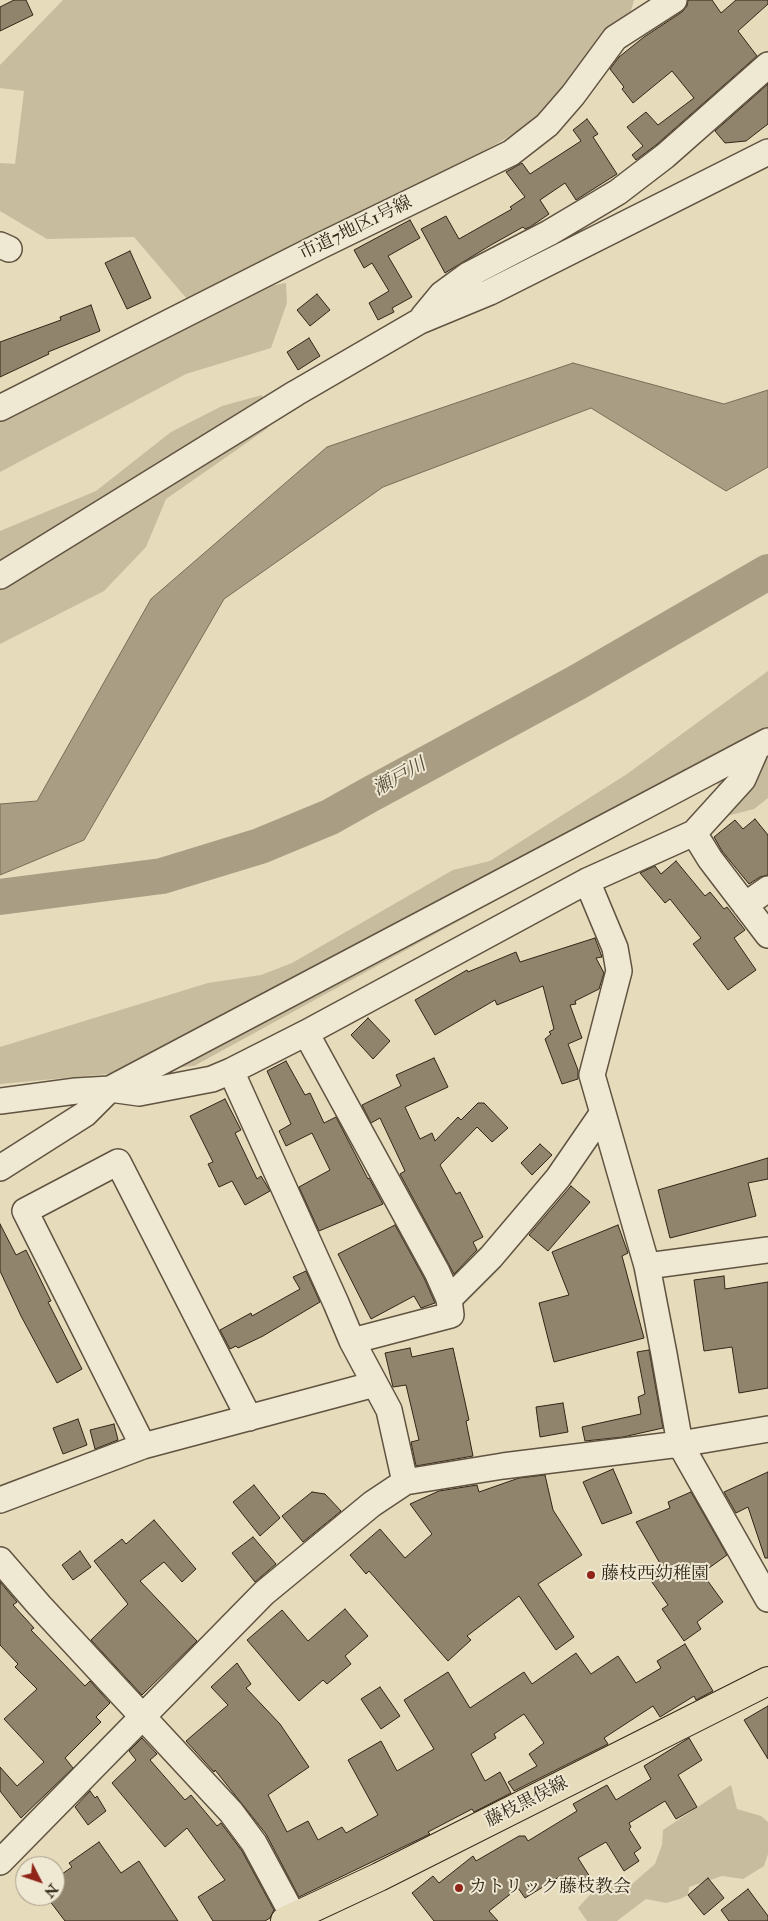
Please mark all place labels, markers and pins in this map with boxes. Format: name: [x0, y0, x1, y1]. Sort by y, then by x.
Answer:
place label: 藤枝西幼稚園: [601, 1564, 709, 1586]
marker: 藤枝西幼稚園: [585, 1569, 597, 1581]
place label: カトリック藤枝教会: [469, 1877, 631, 1899]
marker: カトリック藤枝教会: [453, 1882, 465, 1894]

